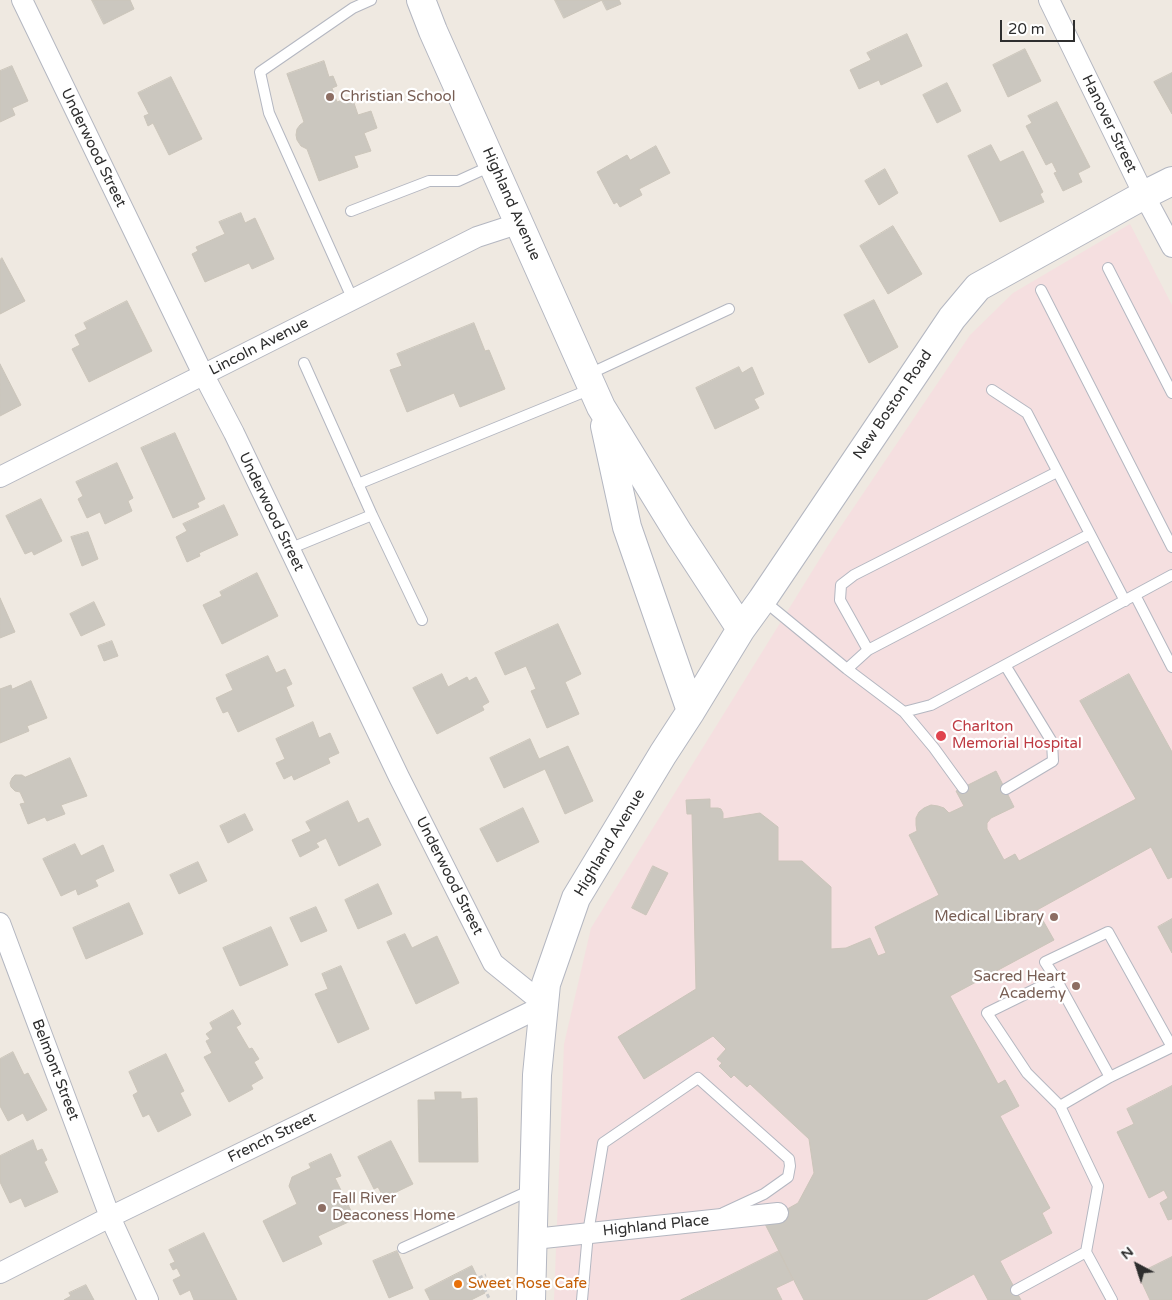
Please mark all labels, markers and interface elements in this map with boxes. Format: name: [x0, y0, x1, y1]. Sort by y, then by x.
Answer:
scale bar: [1002, 10, 1077, 42]
text: 20 m: [1008, 20, 1045, 38]
street label: Hanover Street: [1078, 72, 1140, 176]
street label: Underwood Street: [56, 86, 130, 210]
place label: Christian School: [340, 88, 455, 106]
marker: Christian School: [324, 91, 336, 103]
street label: Highland Avenue: [478, 145, 544, 263]
street label: Lincoln Avenue: [206, 314, 312, 380]
street label: New Boston Road: [850, 347, 936, 463]
street label: Underwood Street: [234, 450, 308, 574]
place label: Charlton Memorial Hospital: [952, 718, 1082, 753]
marker: Charlton Memorial Hospital: [934, 729, 948, 743]
street label: Highland Avenue: [571, 786, 649, 900]
street label: Underwood Street: [411, 814, 487, 938]
place label: Medical Library: [934, 908, 1044, 926]
marker: Medical Library: [1048, 911, 1060, 923]
place label: Sacred Heart Academy: [973, 968, 1066, 1003]
marker: Sacred Heart Academy: [1070, 980, 1082, 992]
street label: Belmont Street: [27, 1017, 83, 1123]
street label: French Street: [225, 1109, 319, 1167]
place label: Fall River Deaconess Home: [332, 1190, 455, 1225]
marker: Fall River Deaconess Home: [316, 1202, 328, 1214]
street label: Highland Place: [602, 1211, 710, 1241]
north arrow: [1112, 1240, 1162, 1290]
text: N: [1117, 1243, 1137, 1263]
place label: Sweet Rose Cafe: [468, 1275, 587, 1293]
marker: Sweet Rose Cafe: [452, 1278, 464, 1290]

